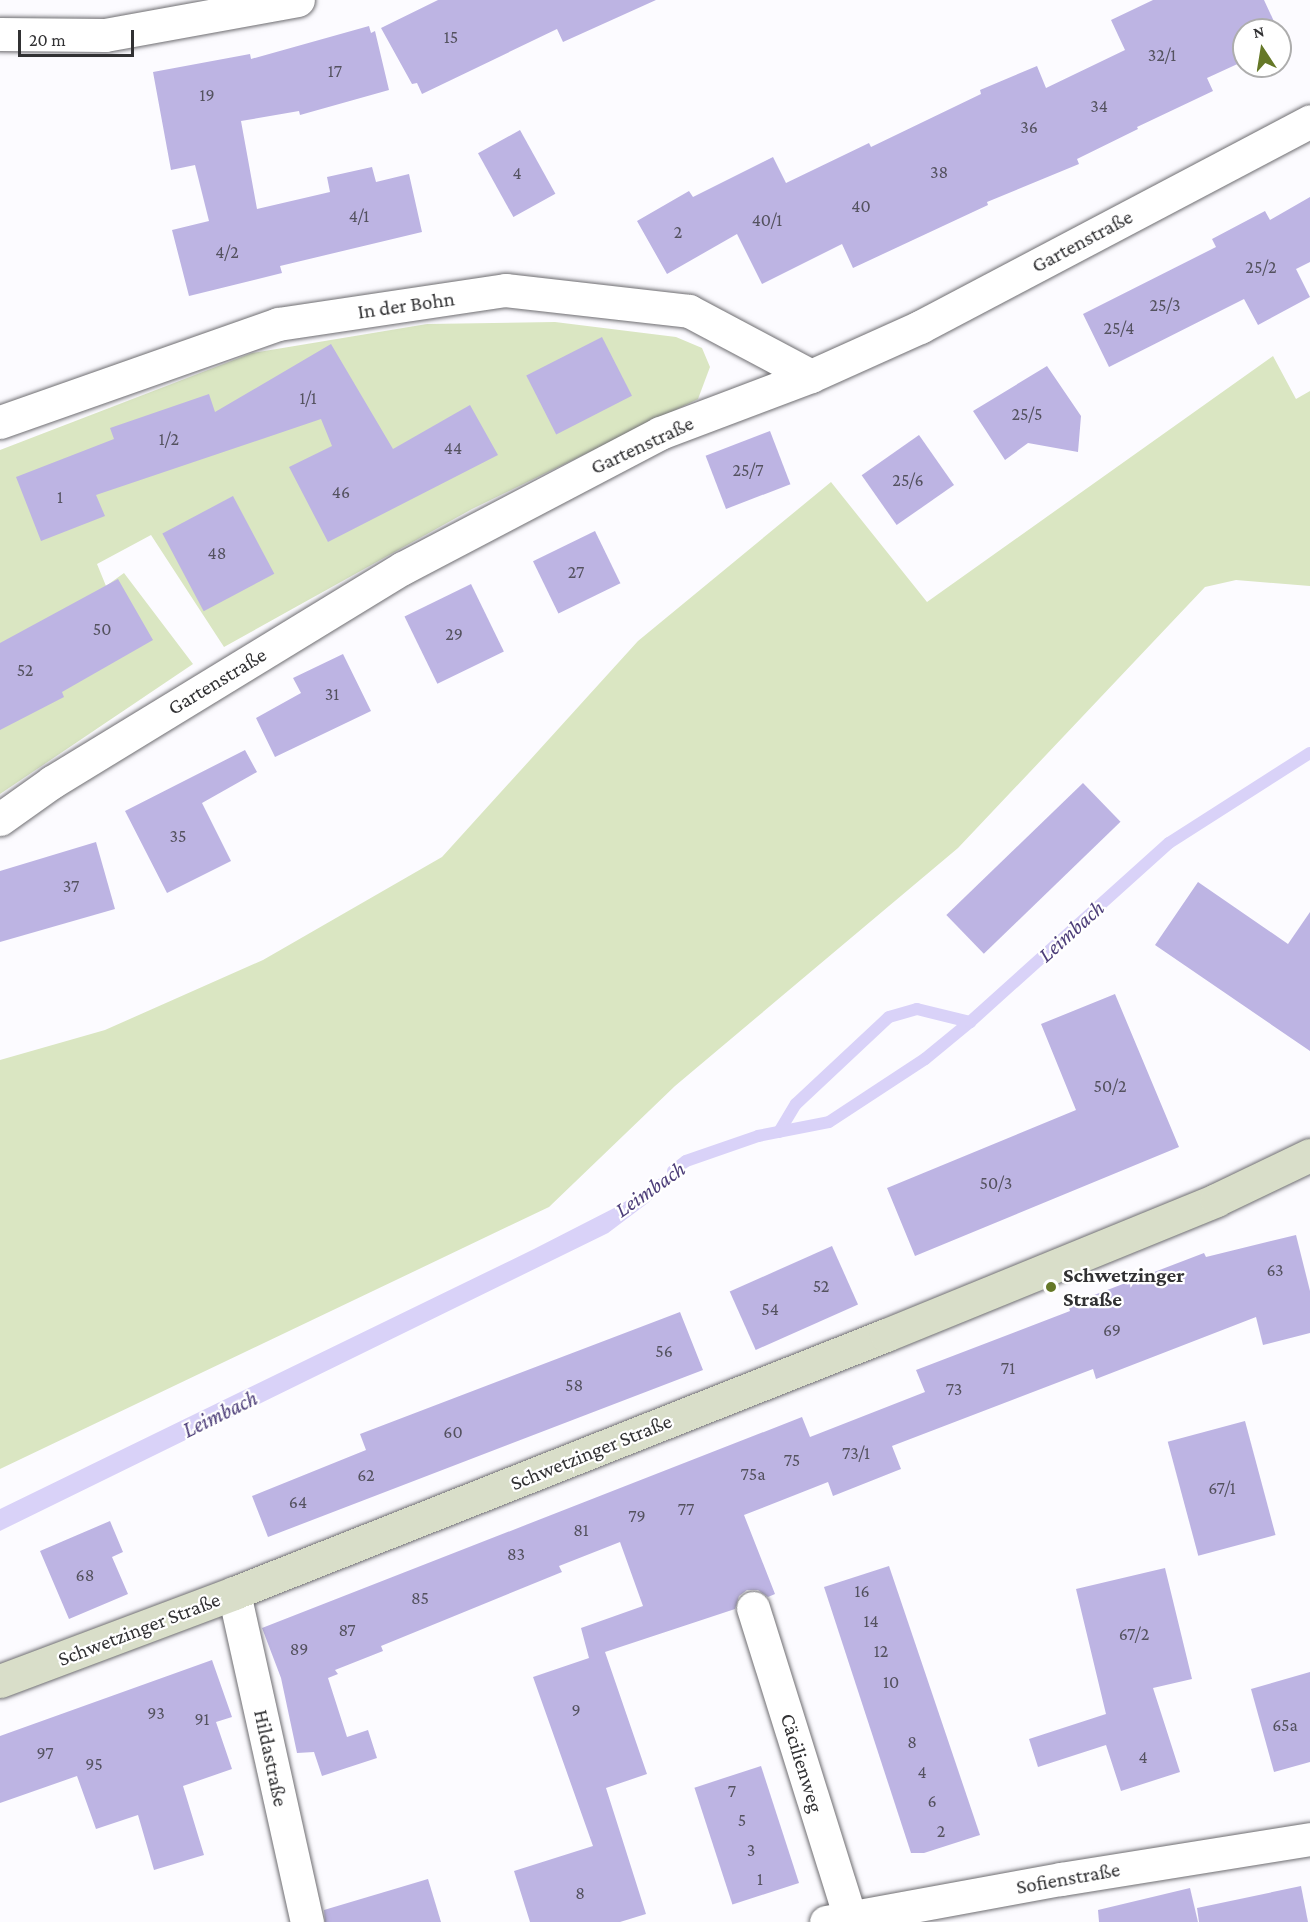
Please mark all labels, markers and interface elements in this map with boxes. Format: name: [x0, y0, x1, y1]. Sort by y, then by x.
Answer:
scale bar: [21, 18, 136, 56]
north arrow: [1232, 18, 1292, 78]
text: N: [1251, 22, 1266, 41]
house number: 15: [444, 26, 458, 48]
text: 20 m: [29, 30, 66, 50]
house number: 32/1: [1148, 44, 1176, 66]
house number: 17: [328, 60, 342, 82]
house number: 19: [199, 84, 215, 106]
house number: 34: [1090, 95, 1108, 117]
house number: 36: [1020, 116, 1038, 138]
house number: 38: [930, 161, 948, 183]
house number: 4: [512, 162, 522, 184]
house number: 40: [851, 195, 871, 217]
street label: Gartenstraße: [1027, 204, 1137, 278]
house number: 4/1: [349, 205, 369, 227]
house number: 40/1: [752, 209, 782, 231]
house number: 2: [674, 221, 682, 243]
house number: 4/2: [215, 241, 239, 263]
house number: 25/2: [1245, 256, 1277, 278]
street label: In der Bohn: [356, 286, 456, 324]
house number: 25/3: [1149, 294, 1181, 316]
house number: 25/4: [1103, 317, 1135, 339]
house number: 1/1: [299, 387, 317, 409]
house number: 25/5: [1011, 403, 1043, 425]
street label: Gartenstraße: [587, 410, 697, 480]
house number: 1/2: [159, 428, 179, 450]
house number: 44: [444, 437, 462, 459]
house number: 25/7: [732, 459, 764, 481]
house number: 25/6: [892, 469, 924, 491]
house number: 46: [332, 481, 350, 503]
house number: 1: [57, 486, 63, 508]
house number: 48: [208, 542, 226, 564]
house number: 27: [568, 561, 584, 583]
house number: 50: [93, 618, 111, 640]
house number: 29: [445, 623, 463, 645]
street label: Gartenstraße: [163, 642, 271, 720]
house number: 52: [17, 659, 33, 681]
house number: 31: [325, 683, 339, 705]
house number: 35: [169, 825, 187, 847]
house number: 37: [63, 875, 79, 897]
water label: Leimbach: [1033, 895, 1109, 967]
house number: 50/2: [1094, 1075, 1126, 1097]
water label: Leimbach: [610, 1155, 690, 1223]
house number: 50/3: [980, 1172, 1012, 1194]
house number: 63: [1266, 1259, 1284, 1281]
place label: Schwetzinger Straße: [1063, 1262, 1185, 1312]
house number: 52: [813, 1275, 829, 1297]
marker: Schwetzinger Straße: [1044, 1280, 1058, 1294]
house number: 54: [761, 1298, 779, 1320]
house number: 69: [1103, 1319, 1121, 1341]
house number: 56: [655, 1340, 673, 1362]
house number: 71: [1001, 1357, 1015, 1379]
house number: 58: [565, 1374, 583, 1396]
house number: 73: [946, 1378, 962, 1400]
water label: Leimbach: [178, 1385, 262, 1443]
street label: Schwetzinger Straße: [507, 1408, 675, 1496]
house number: 60: [443, 1421, 463, 1443]
house number: 73/1: [842, 1442, 870, 1464]
house number: 75: [784, 1449, 800, 1471]
house number: 75a: [741, 1463, 765, 1485]
house number: 62: [357, 1464, 375, 1486]
house number: 67/1: [1208, 1477, 1236, 1499]
house number: 64: [289, 1491, 307, 1513]
house number: 77: [678, 1498, 694, 1520]
house number: 79: [628, 1505, 646, 1527]
house number: 81: [573, 1519, 589, 1541]
house number: 83: [507, 1543, 525, 1565]
house number: 68: [76, 1564, 94, 1586]
house number: 16: [854, 1580, 870, 1602]
street label: Schwetzinger Straße: [54, 1586, 224, 1672]
house number: 85: [411, 1587, 429, 1609]
house number: 14: [863, 1610, 879, 1632]
house number: 87: [338, 1619, 356, 1641]
house number: 67/2: [1119, 1623, 1149, 1645]
house number: 89: [290, 1638, 308, 1660]
house number: 12: [874, 1640, 888, 1662]
house number: 10: [883, 1671, 899, 1693]
house number: 9: [571, 1699, 581, 1721]
house number: 93: [147, 1702, 165, 1724]
street label: Hildastraße: [248, 1707, 294, 1809]
house number: 91: [194, 1708, 210, 1730]
street label: Cäcilienweg: [775, 1710, 829, 1816]
house number: 65a: [1272, 1714, 1298, 1736]
house number: 8: [907, 1731, 917, 1753]
house number: 97: [36, 1742, 54, 1764]
house number: 4: [1138, 1746, 1148, 1768]
house number: 95: [85, 1753, 103, 1775]
house number: 4: [917, 1761, 927, 1783]
house number: 7: [728, 1780, 736, 1802]
house number: 6: [927, 1790, 937, 1812]
house number: 5: [738, 1809, 746, 1831]
house number: 2: [937, 1820, 945, 1842]
house number: 3: [747, 1839, 755, 1861]
street label: Sofienstraße: [1014, 1856, 1122, 1900]
house number: 1: [757, 1868, 763, 1890]
house number: 8: [575, 1882, 585, 1904]

